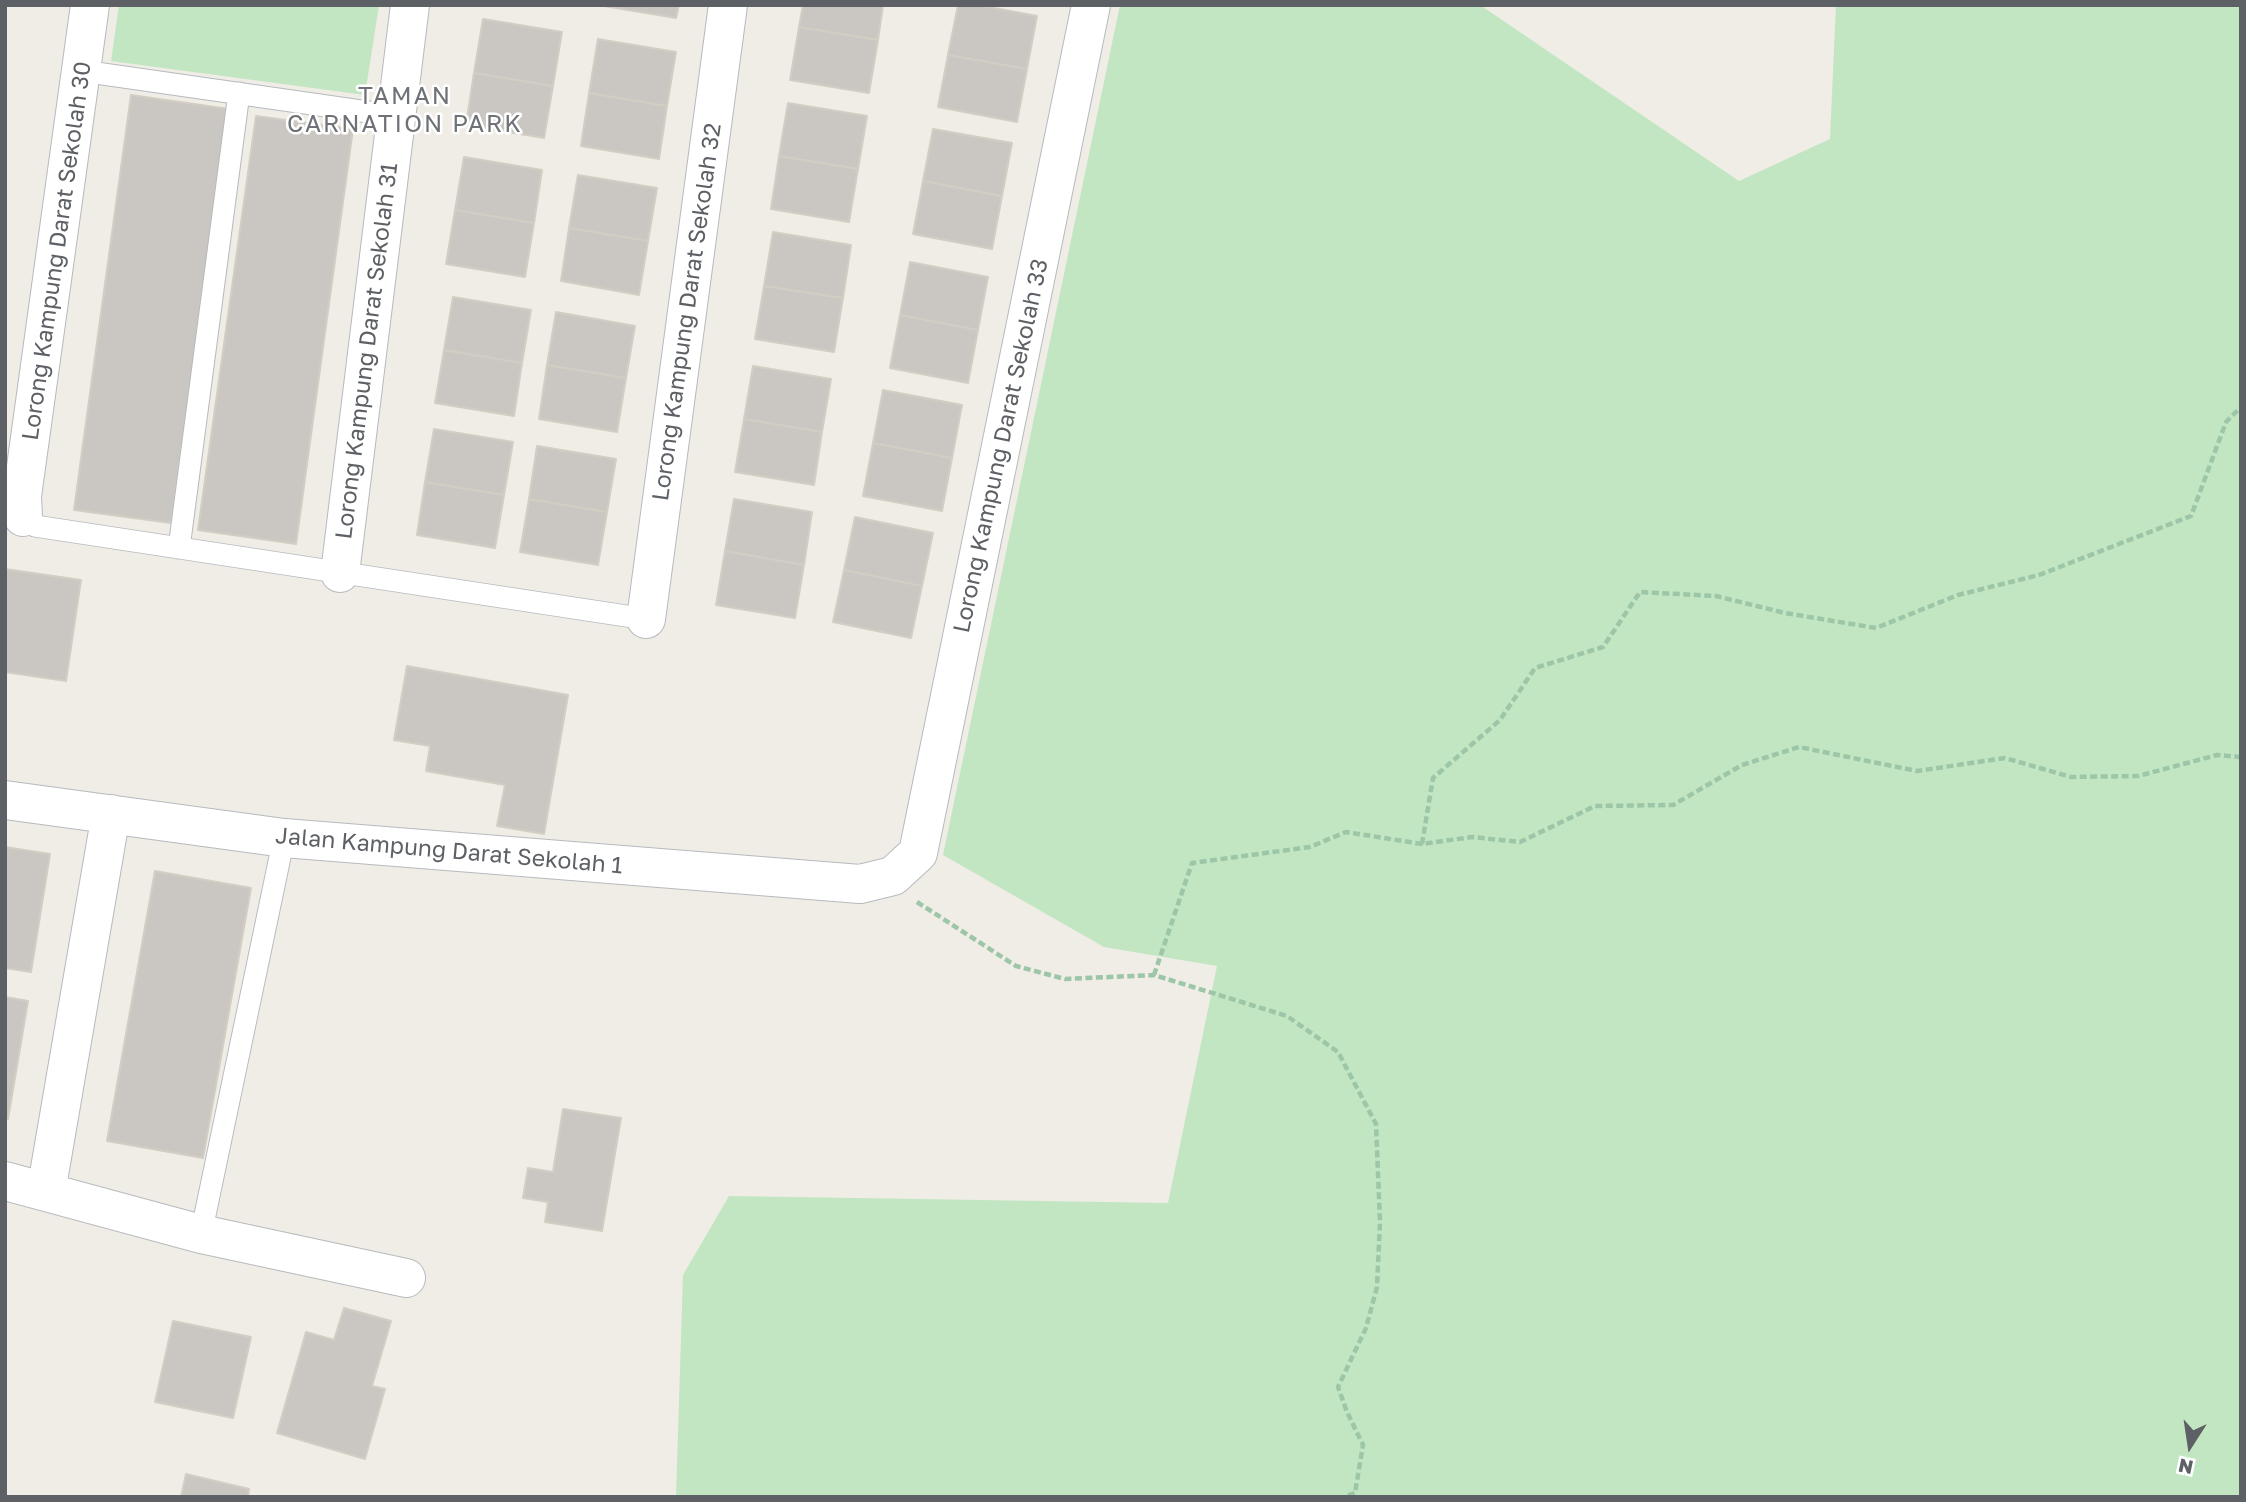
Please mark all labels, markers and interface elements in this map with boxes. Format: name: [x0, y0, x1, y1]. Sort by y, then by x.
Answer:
street label: Lorong Kampung Darat Sekolah 30: [17, 60, 97, 442]
district label: TAMAN CARNATION PARK: [289, 82, 521, 138]
street label: Lorong Kampung Darat Sekolah 32: [647, 121, 727, 503]
street label: Lorong Kampung Darat Sekolah 31: [330, 161, 404, 541]
street label: Lorong Kampung Darat Sekolah 33: [948, 257, 1054, 635]
street label: Jalan Kampung Darat Sekolah 1: [274, 822, 624, 880]
north arrow: [2155, 1411, 2225, 1481]
text: N: [2176, 1454, 2195, 1480]

